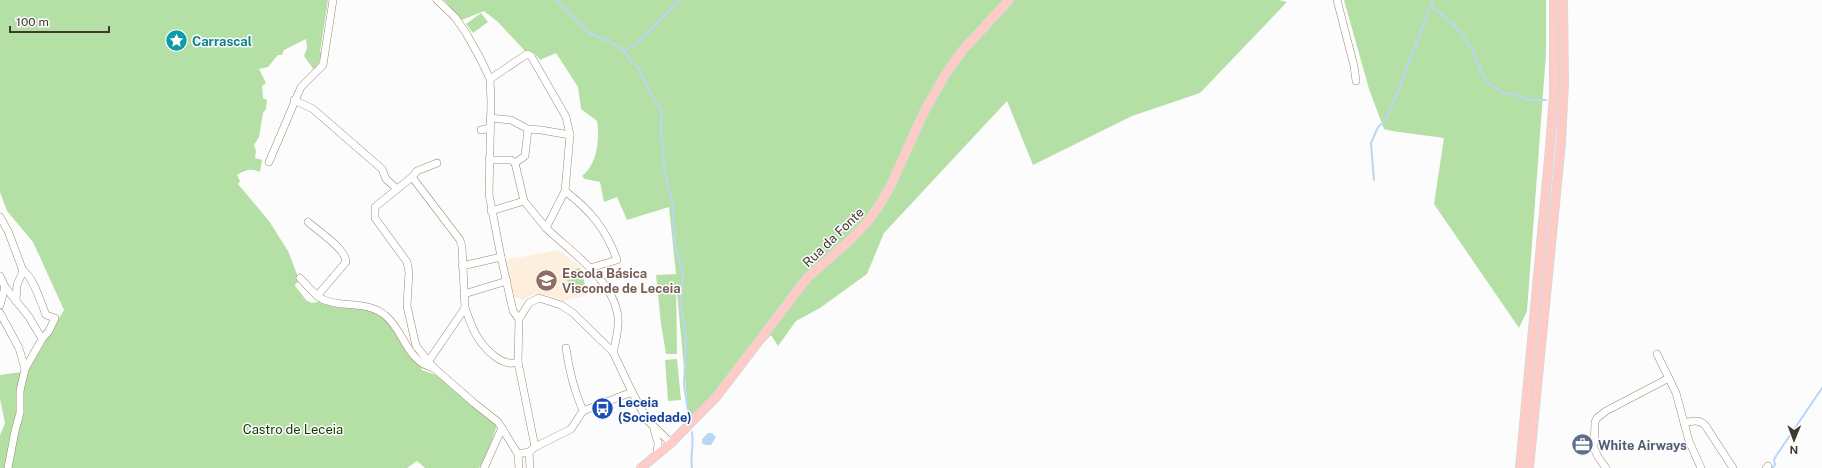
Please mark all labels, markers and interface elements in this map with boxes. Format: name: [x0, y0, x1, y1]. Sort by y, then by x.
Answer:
scale bar: [10, 8, 109, 34]
text: 100 m: [16, 15, 49, 29]
place icon: Carrascal: [164, 28, 190, 54]
place label: Carrascal: [192, 34, 252, 49]
street label: Rua da Fonte: [800, 205, 867, 270]
place label: Escola Básica Visconde de Leceia: [562, 266, 681, 296]
school or university icon: Escola Básica Visconde de Leceia: [534, 267, 560, 293]
place label: Leceia (Sociedade): [618, 395, 692, 425]
bus stop icon: Leceia (Sociedade): [590, 396, 616, 422]
north arrow: [1774, 420, 1814, 460]
park label: Castro de Leceia: [243, 422, 343, 437]
office icon: White Airways: [1569, 432, 1595, 458]
place label: White Airways: [1598, 438, 1687, 453]
text: N: [1789, 444, 1798, 456]

